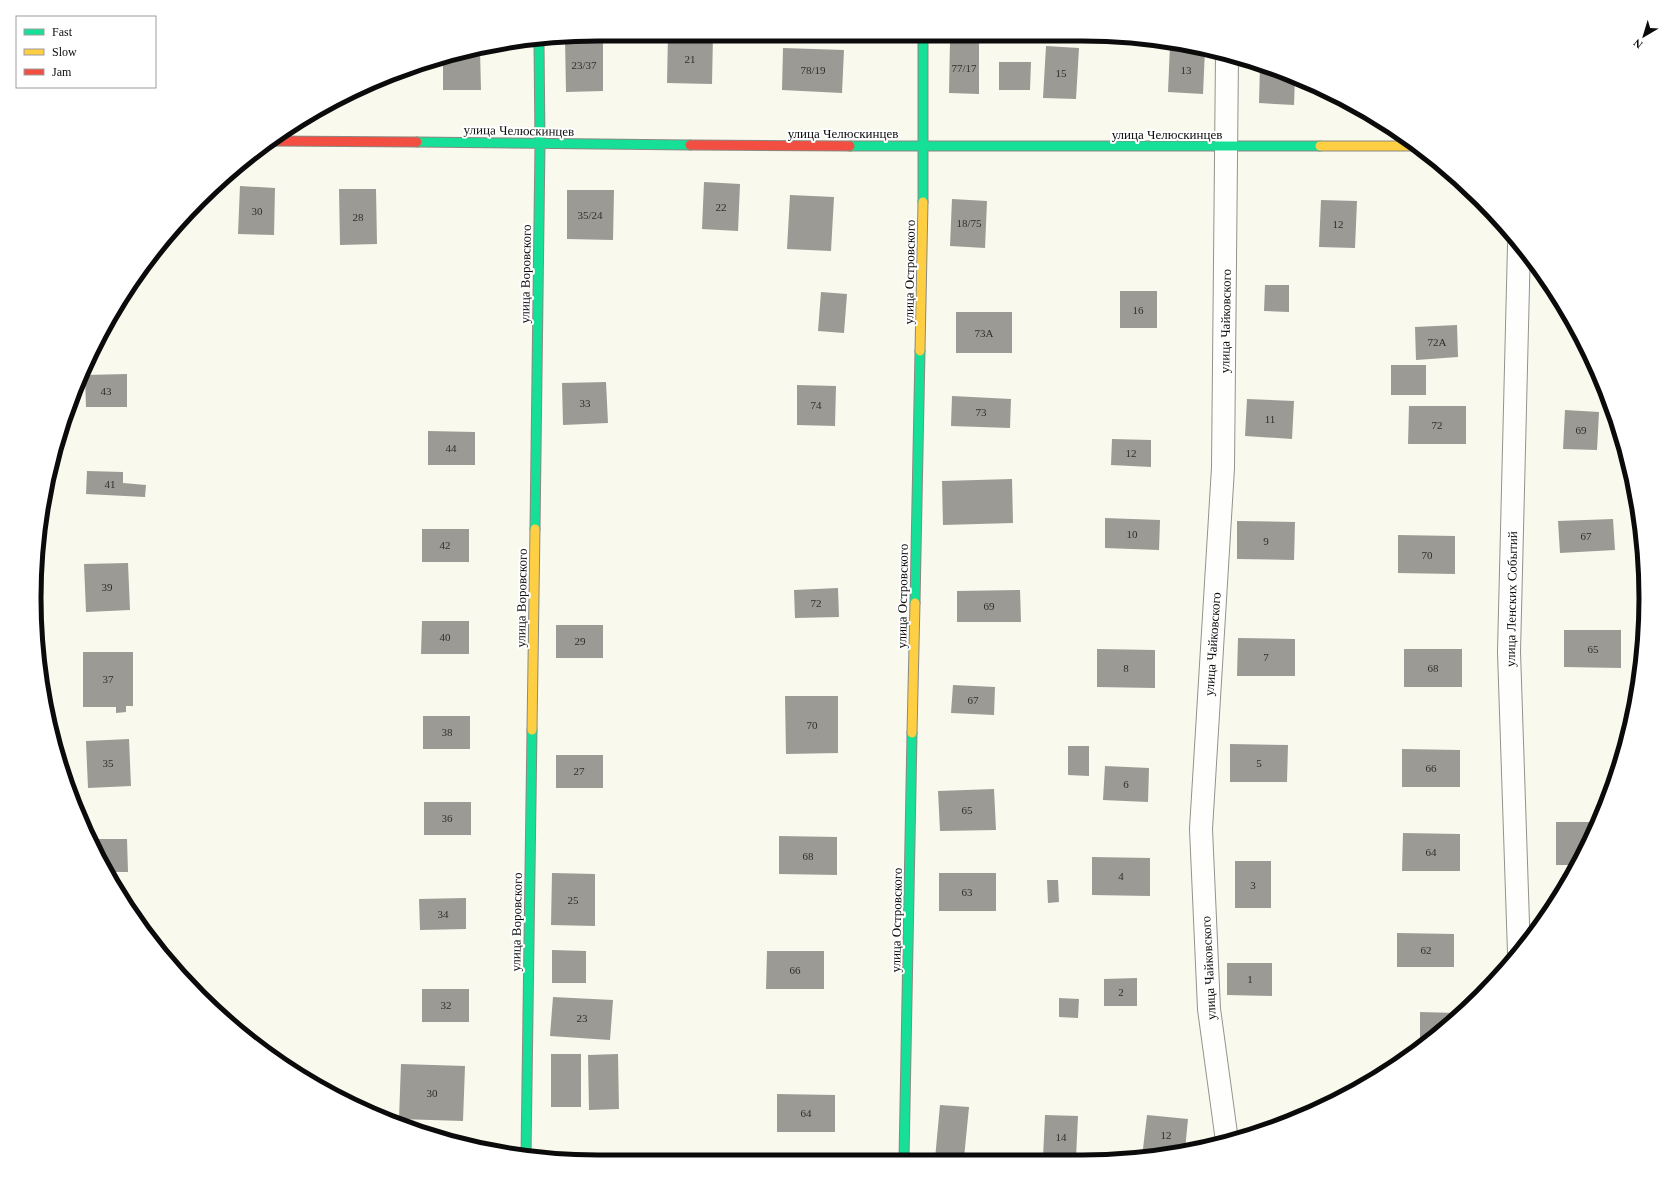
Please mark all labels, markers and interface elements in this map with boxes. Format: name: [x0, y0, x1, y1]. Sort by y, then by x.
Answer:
legend: [16, 16, 156, 88]
north arrow: [1624, 16, 1664, 56]
text: Fast: [52, 25, 73, 39]
text: N: [1631, 37, 1645, 51]
text: Slow: [52, 45, 77, 59]
house number: 21: [685, 53, 696, 65]
house number: 23/37: [571, 59, 597, 71]
house number: 77/17: [951, 62, 977, 74]
house number: 78/19: [800, 64, 826, 76]
house number: 13: [1181, 64, 1192, 76]
text: Jam: [52, 65, 72, 79]
house number: 15: [1056, 67, 1067, 79]
street label: улица Челюскинцев: [464, 122, 574, 139]
street label: улица Челюскинцев: [788, 126, 898, 141]
street label: улица Челюскинцев: [1112, 127, 1222, 142]
house number: 22: [716, 201, 727, 213]
house number: 30: [252, 205, 263, 217]
house number: 35/24: [577, 209, 603, 221]
house number: 28: [353, 211, 364, 223]
house number: 18/75: [956, 217, 982, 229]
house number: 12: [1333, 218, 1344, 230]
street label: улица Островского: [901, 219, 918, 325]
street label: улица Воровского: [517, 224, 534, 324]
street label: улица Чайковского: [1217, 269, 1234, 373]
house number: 16: [1133, 304, 1144, 316]
house number: 73А: [975, 327, 994, 339]
house number: 72А: [1428, 336, 1447, 348]
house number: 43: [101, 385, 112, 397]
house number: 33: [580, 397, 591, 409]
house number: 74: [811, 399, 822, 411]
house number: 73: [976, 406, 987, 418]
house number: 11: [1265, 413, 1275, 425]
house number: 72: [1432, 419, 1443, 431]
house number: 69: [1576, 424, 1587, 436]
house number: 44: [446, 442, 457, 454]
house number: 12: [1126, 447, 1137, 459]
house number: 41: [105, 478, 116, 490]
house number: 10: [1127, 528, 1138, 540]
house number: 67: [1581, 530, 1592, 542]
street label: улица Ленских Событий: [1503, 531, 1520, 667]
house number: 9: [1263, 535, 1269, 547]
house number: 42: [440, 539, 451, 551]
street label: улица Островского: [894, 543, 911, 649]
street label: улица Воровского: [513, 548, 530, 648]
house number: 70: [1422, 549, 1433, 561]
house number: 39: [102, 581, 113, 593]
street label: улица Чайковского: [1201, 592, 1224, 697]
house number: 72: [811, 597, 822, 609]
house number: 69: [984, 600, 995, 612]
house number: 40: [440, 631, 451, 643]
house number: 29: [575, 635, 586, 647]
house number: 65: [1588, 643, 1599, 655]
house number: 7: [1263, 651, 1269, 663]
house number: 8: [1123, 662, 1129, 674]
house number: 68: [1428, 662, 1439, 674]
house number: 37: [103, 673, 114, 685]
house number: 67: [968, 694, 979, 706]
house number: 70: [807, 719, 818, 731]
house number: 38: [442, 726, 453, 738]
house number: 35: [103, 757, 114, 769]
house number: 5: [1256, 757, 1262, 769]
house number: 66: [1426, 762, 1437, 774]
house number: 27: [574, 765, 585, 777]
house number: 6: [1123, 778, 1129, 790]
house number: 65: [962, 804, 973, 816]
house number: 36: [442, 812, 453, 824]
house number: 64: [1426, 846, 1437, 858]
house number: 68: [803, 850, 814, 862]
street label: улица Островского: [888, 867, 905, 973]
house number: 4: [1118, 870, 1124, 882]
street label: улица Воровского: [508, 872, 525, 972]
house number: 3: [1250, 879, 1256, 891]
house number: 63: [962, 886, 973, 898]
house number: 25: [568, 894, 579, 906]
house number: 34: [438, 908, 449, 920]
street label: улица Чайковского: [1198, 916, 1219, 1020]
house number: 62: [1421, 944, 1432, 956]
house number: 66: [790, 964, 801, 976]
house number: 1: [1247, 973, 1253, 985]
house number: 2: [1118, 986, 1124, 998]
house number: 32: [441, 999, 452, 1011]
house number: 23: [577, 1012, 588, 1024]
house number: 30: [427, 1087, 438, 1099]
house number: 64: [801, 1107, 812, 1119]
house number: 12: [1161, 1129, 1172, 1141]
house number: 14: [1056, 1131, 1067, 1143]

